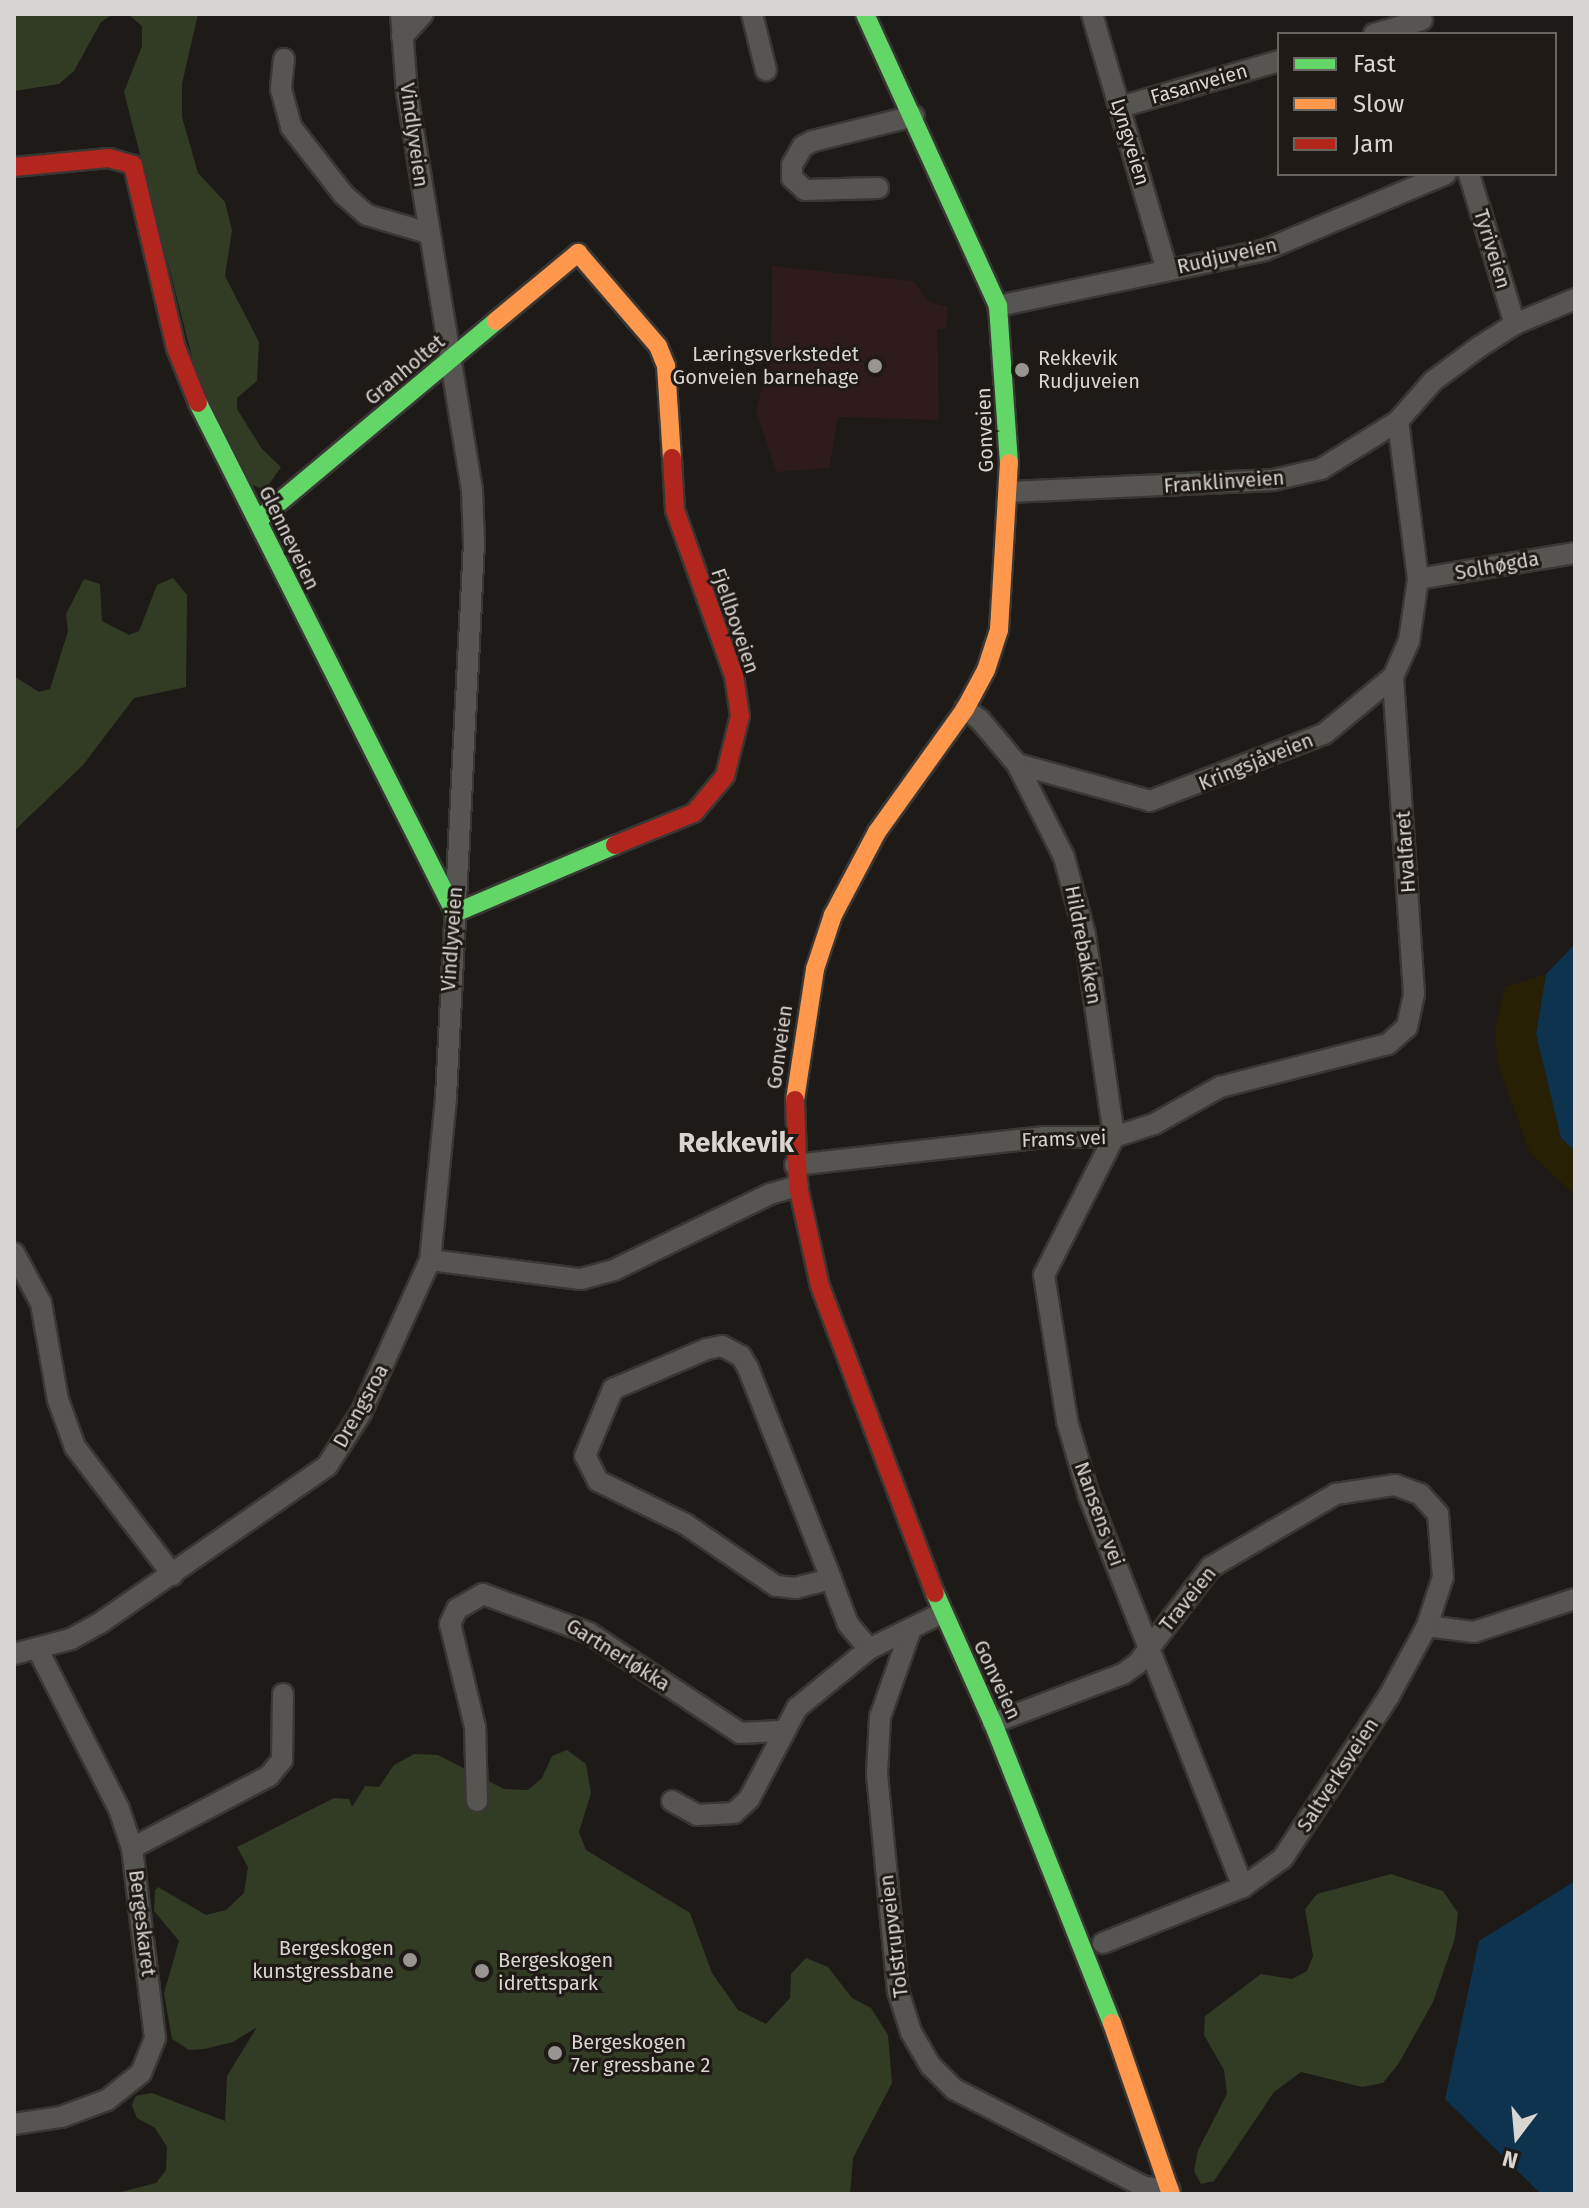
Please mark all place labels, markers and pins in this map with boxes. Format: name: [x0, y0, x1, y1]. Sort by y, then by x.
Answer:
place label: Læringsverkstedet Gonveien barnehage: [673, 342, 859, 389]
place label: Rekkevik Rudjuveien: [1038, 346, 1140, 393]
marker: Læringsverkstedet Gonveien barnehage: [866, 357, 884, 375]
marker: Rekkevik Rudjuveien: [1013, 361, 1031, 379]
place label: Bergeskogen kunstgressbane: [252, 1936, 394, 1983]
place label: Bergeskogen idrettspark: [498, 1948, 613, 1995]
marker: Bergeskogen kunstgressbane: [401, 1951, 419, 1969]
marker: Bergeskogen idrettspark: [473, 1962, 491, 1980]
place label: Bergeskogen 7er gressbane 2: [571, 2030, 710, 2077]
marker: Bergeskogen 7er gressbane 2: [546, 2044, 564, 2062]

